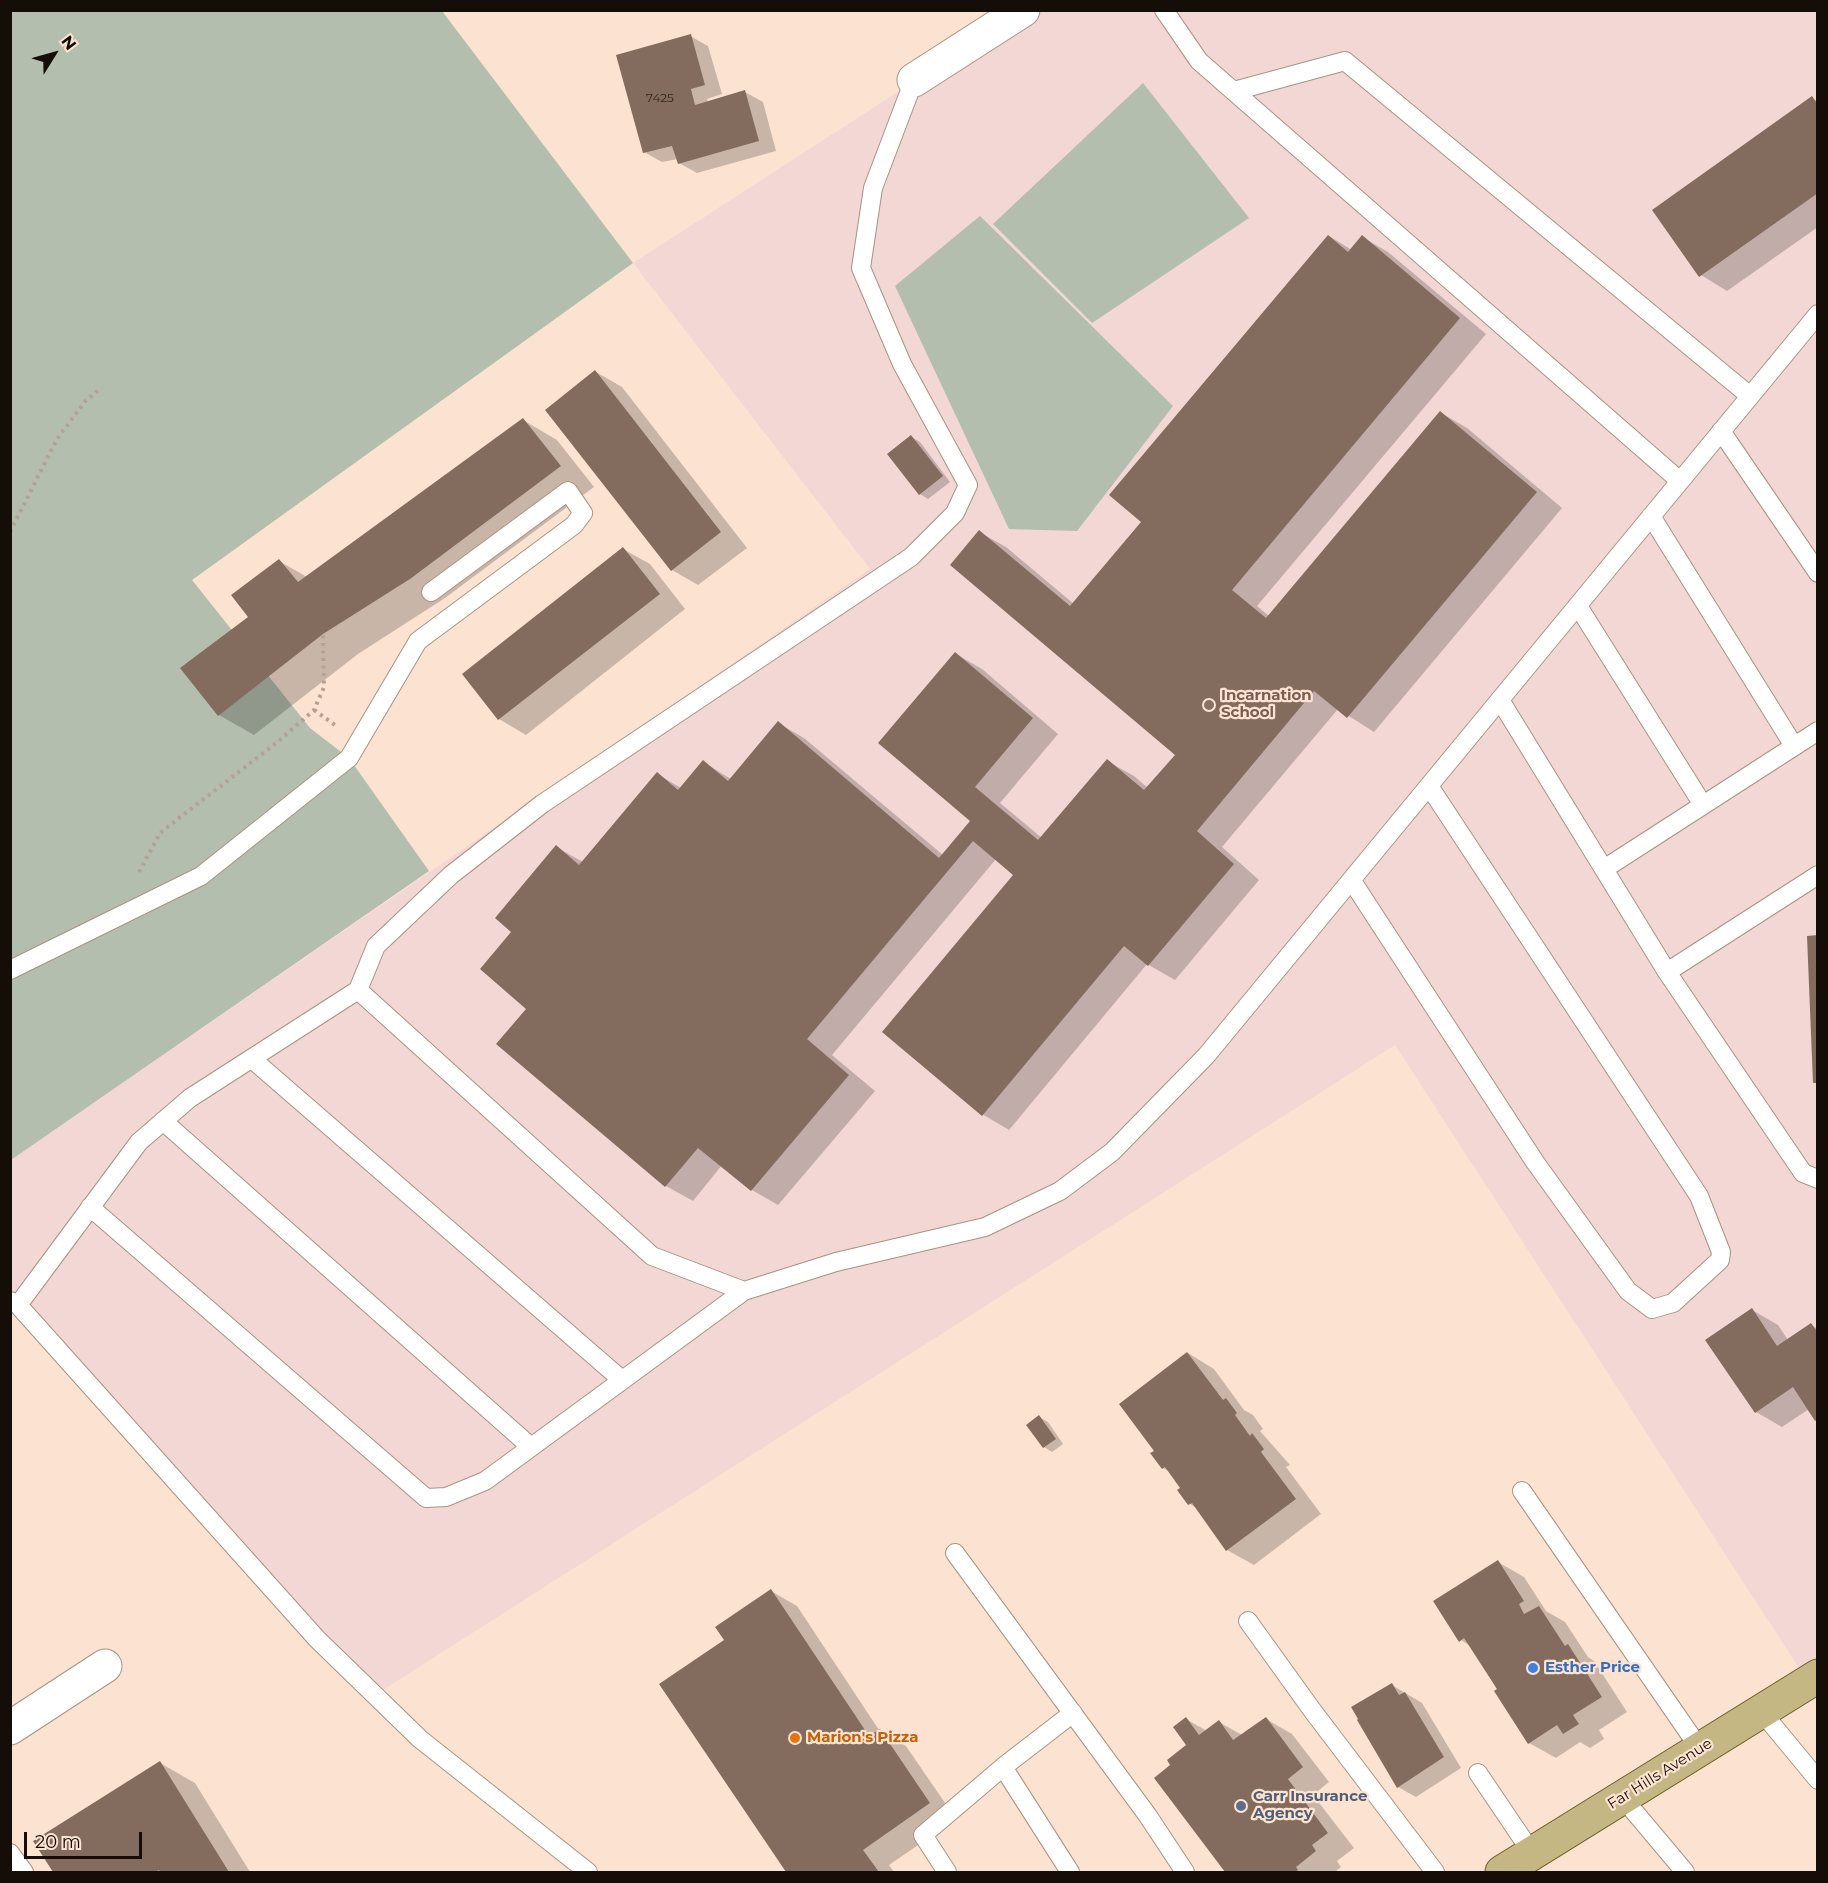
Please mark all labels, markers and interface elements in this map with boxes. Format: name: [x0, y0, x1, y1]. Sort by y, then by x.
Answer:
north arrow: [24, 24, 84, 84]
text: N: [57, 32, 80, 54]
house number: 7425: [646, 91, 674, 105]
place label: Incarnation School: [1221, 687, 1312, 722]
marker: Incarnation School: [1202, 698, 1216, 712]
place label: Esther Price: [1545, 1659, 1640, 1677]
marker: Esther Price: [1526, 1661, 1540, 1675]
place label: Marion's Pizza: [807, 1729, 918, 1747]
marker: Marion's Pizza: [788, 1731, 802, 1745]
street label: Far Hills Avenue: [1604, 1735, 1716, 1813]
place label: Carr Insurance Agency: [1253, 1788, 1368, 1823]
marker: Carr Insurance Agency: [1234, 1799, 1248, 1813]
scale bar: [27, 1820, 146, 1858]
text: 20 m: [35, 1831, 81, 1853]

